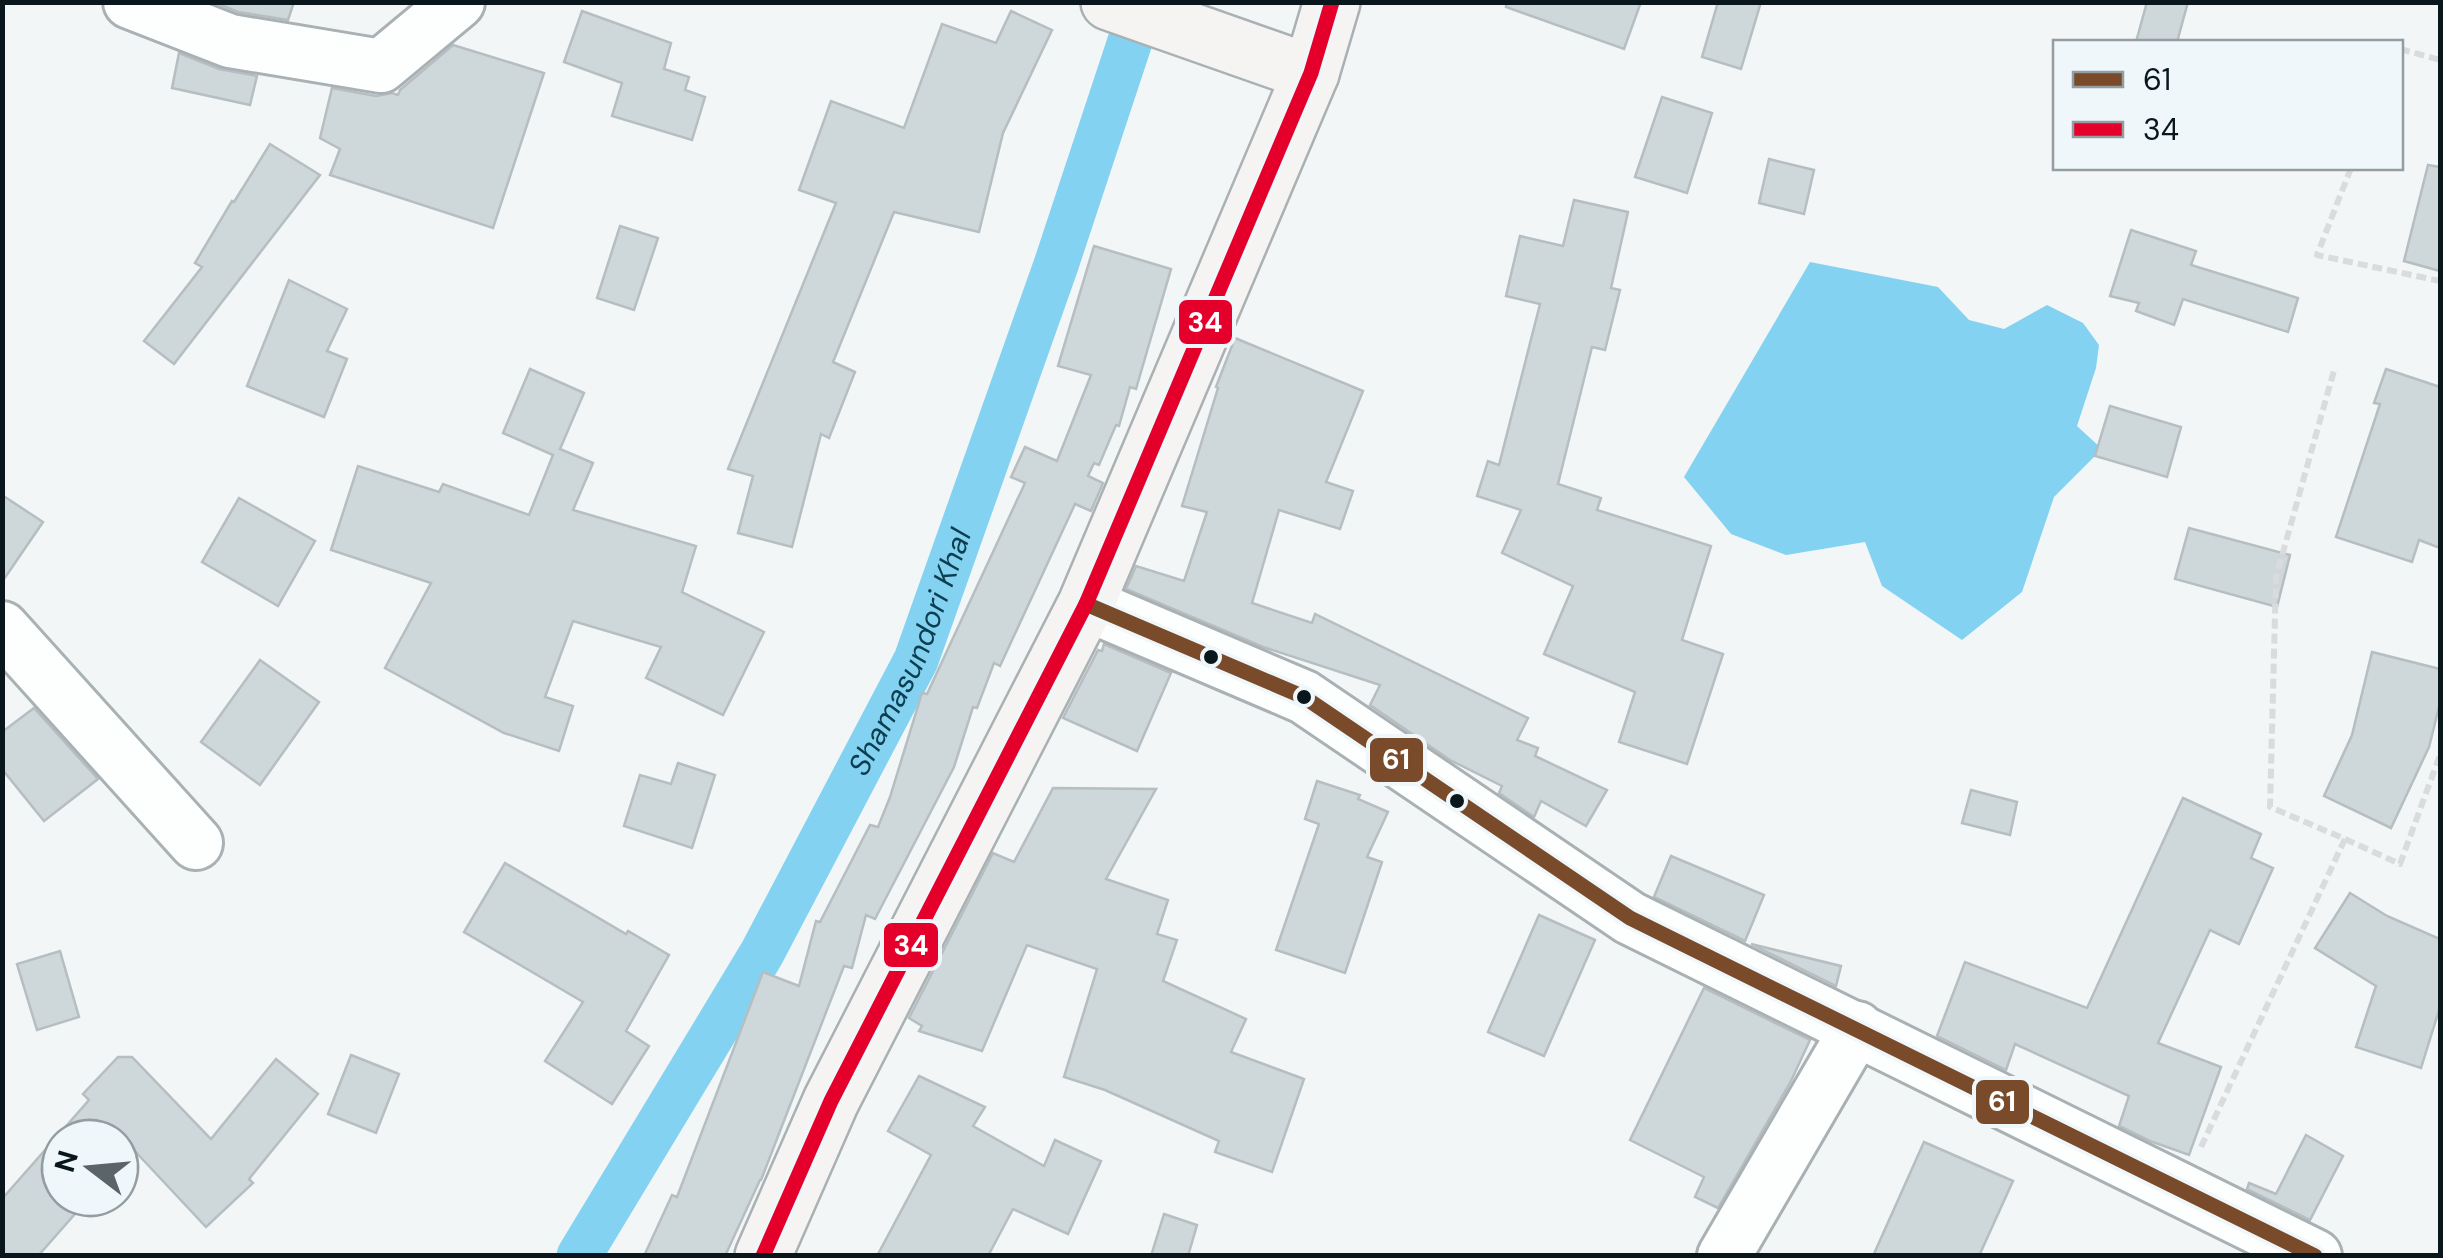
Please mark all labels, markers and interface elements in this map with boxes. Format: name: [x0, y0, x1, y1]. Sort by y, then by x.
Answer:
legend: [2053, 40, 2403, 170]
text: 61: [2143, 60, 2171, 99]
text: 34: [2143, 110, 2179, 149]
line badge: 34: [1177, 298, 1234, 346]
text: 34: [1187, 304, 1223, 341]
water label: Shamasundori Khal: [839, 522, 980, 782]
unlabelled marker: [1201, 647, 1221, 667]
unlabelled marker: [1294, 687, 1314, 707]
line badge: 61: [1368, 736, 1425, 784]
text: 61: [1382, 741, 1410, 778]
unlabelled marker: [1447, 791, 1467, 811]
line badge: 34: [882, 921, 940, 969]
text: 34: [893, 927, 929, 964]
line badge: 61: [1974, 1078, 2031, 1126]
text: 61: [1988, 1083, 2016, 1120]
north arrow: [40, 1118, 140, 1218]
text: N: [46, 1146, 87, 1176]

